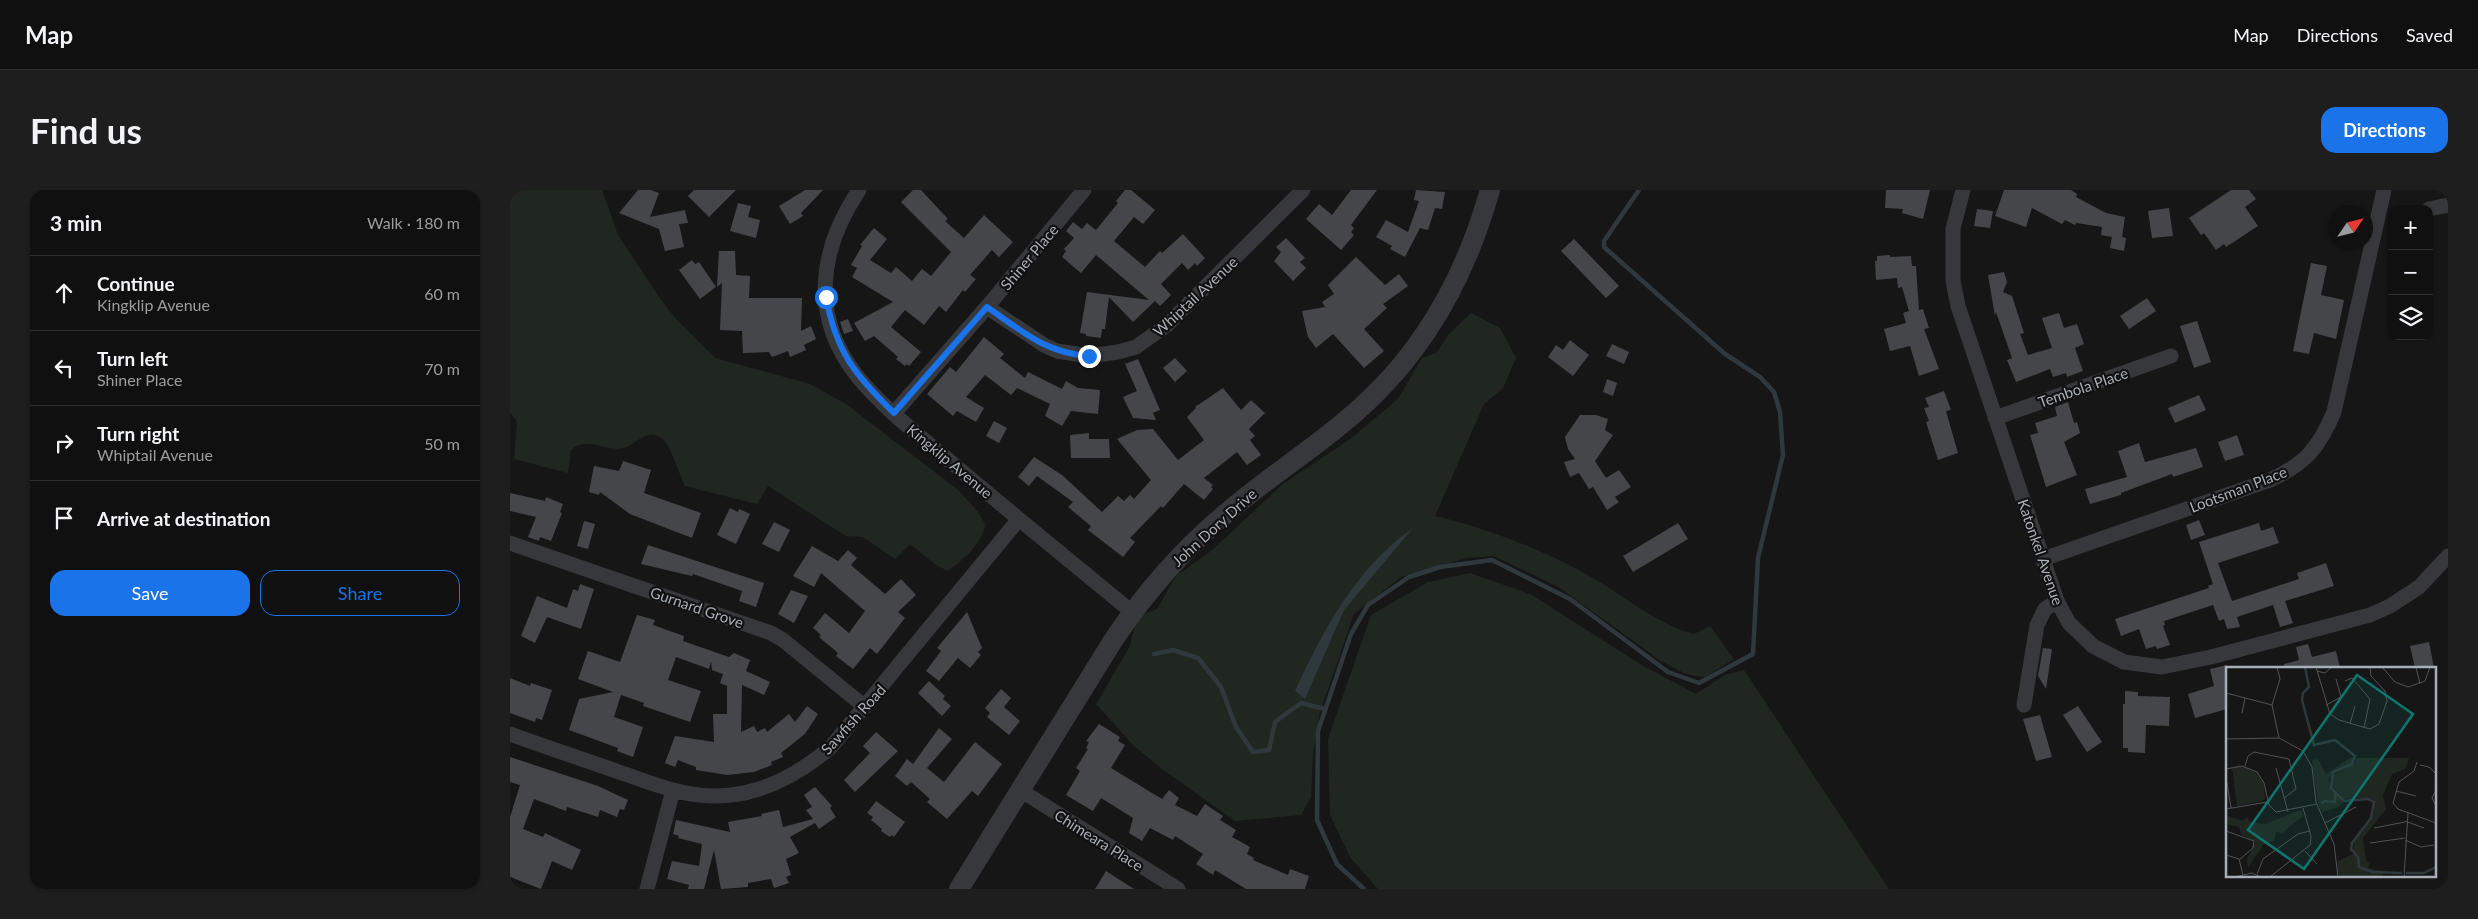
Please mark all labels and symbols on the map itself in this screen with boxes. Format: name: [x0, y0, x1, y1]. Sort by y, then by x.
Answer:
north arrow: [2328, 205, 2373, 250]
street label: Shiner Place: [996, 220, 1062, 293]
street label: Whiptail Avenue: [1149, 252, 1241, 340]
route start: [815, 286, 838, 309]
route end: [1078, 345, 1101, 368]
street label: Tembola Place: [2036, 363, 2130, 411]
street label: Kingklip Avenue: [904, 420, 996, 502]
street label: Lootsman Place: [2187, 462, 2289, 516]
street label: John Dory Drive: [1168, 484, 1260, 570]
street label: Katonkel Avenue: [2014, 497, 2068, 608]
street label: Gurnard Grove: [648, 583, 746, 631]
inset map: [2226, 667, 2436, 876]
street label: Sawfish Road: [817, 680, 889, 758]
street label: Chimeara Place: [1051, 806, 1147, 874]

